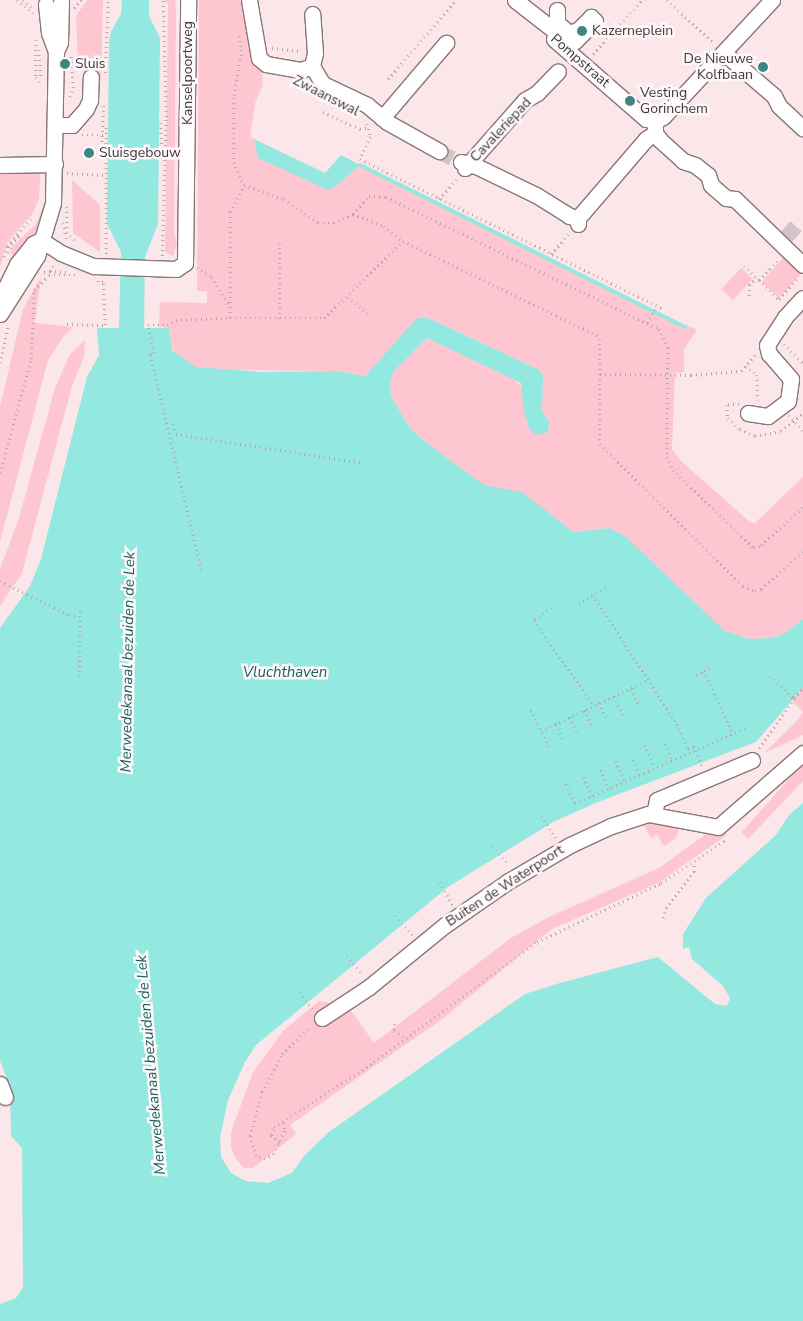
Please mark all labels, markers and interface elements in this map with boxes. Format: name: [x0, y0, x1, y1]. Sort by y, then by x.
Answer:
street label: Kanselpoortweg: [180, 21, 196, 125]
place label: Kazerneplein: [592, 23, 673, 39]
marker: Kazerneplein: [576, 25, 588, 37]
street label: Pompstraat: [547, 31, 613, 91]
place label: De Nieuwe Kolfbaan: [684, 51, 753, 84]
place label: Sluis: [75, 56, 106, 72]
marker: Sluis: [59, 58, 71, 70]
marker: De Nieuwe Kolfbaan: [757, 61, 769, 73]
street label: Zwaanswal: [290, 72, 362, 120]
place label: Vesting Gorinchem: [640, 85, 708, 118]
street label: Cavaleriepad: [467, 94, 535, 166]
marker: Vesting Gorinchem: [624, 95, 636, 107]
place label: Sluisgebouw: [99, 145, 181, 161]
marker: Sluisgebouw: [83, 147, 95, 159]
water label: Merwedekanaal bezuiden de Lek: [117, 552, 139, 772]
water label: Vluchthaven: [243, 664, 327, 682]
street label: Buiten de Waterpoort: [443, 842, 567, 930]
water label: Merwedekanaal bezuiden de Lek: [132, 954, 170, 1176]

